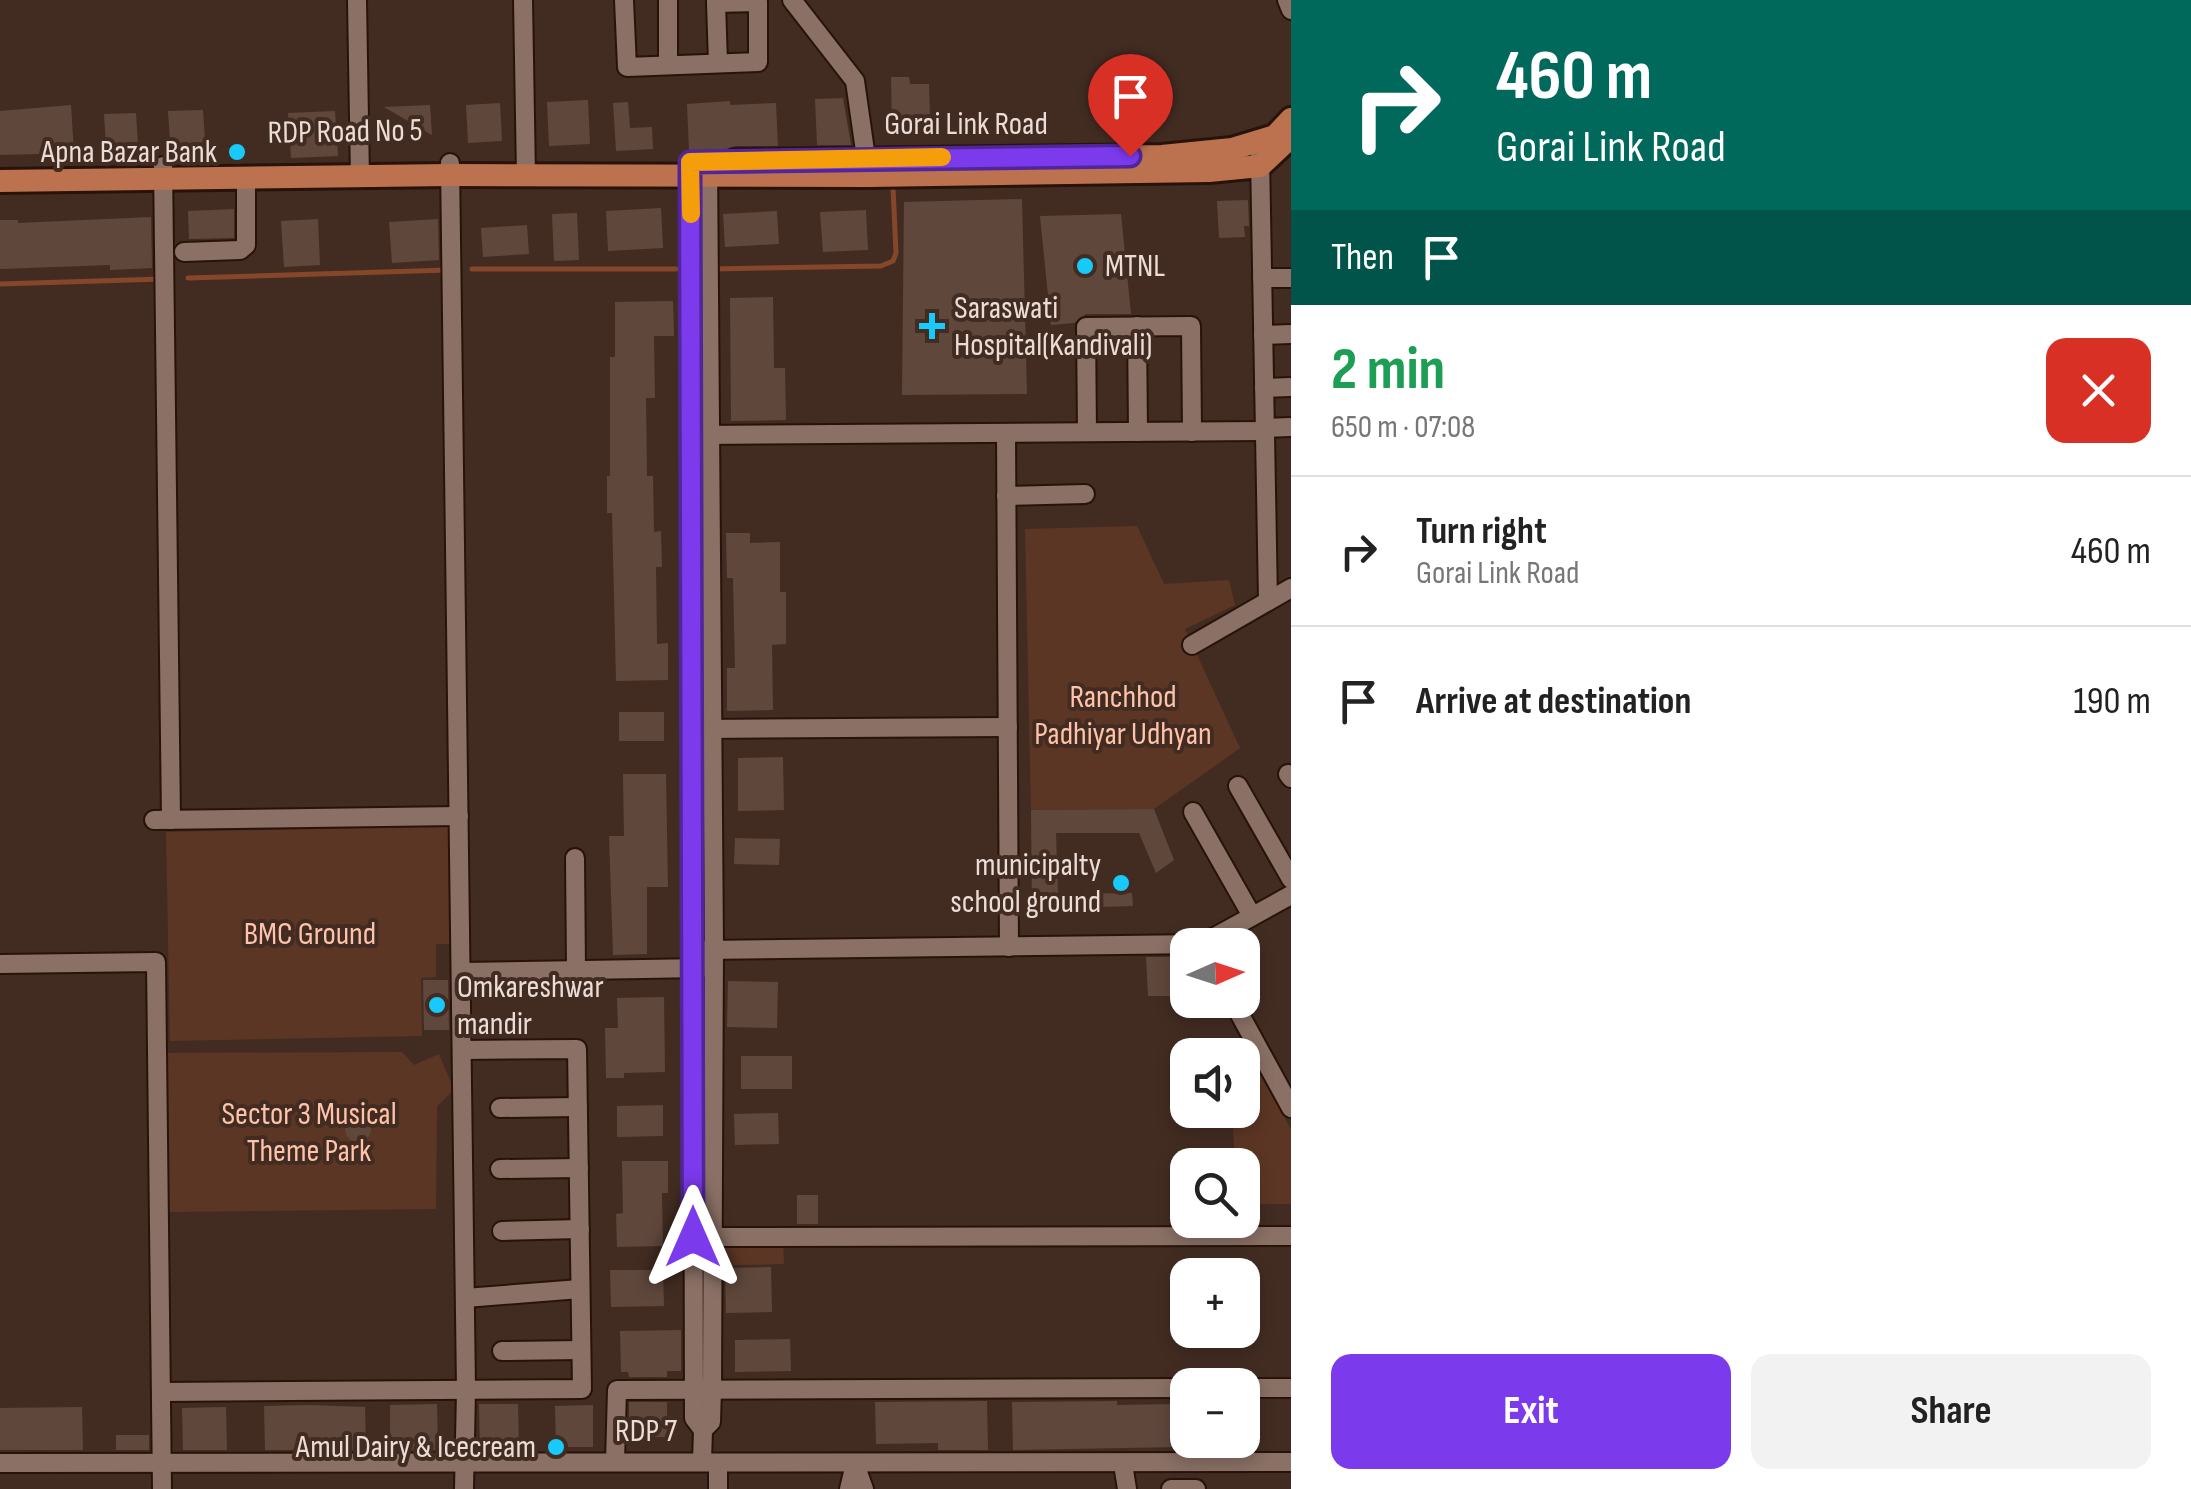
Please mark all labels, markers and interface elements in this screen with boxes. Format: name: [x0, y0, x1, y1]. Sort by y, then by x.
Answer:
text: 460 m: [1496, 35, 1652, 119]
icon: right: [1331, 40, 1461, 170]
pin: [1088, 54, 1173, 157]
icon: arrive: [1103, 69, 1158, 124]
street label: Gorai Link Road: [884, 105, 1048, 144]
street label: RDP Road No 5: [267, 111, 423, 153]
text: Gorai Link Road: [1496, 120, 1726, 175]
place label: Apna Bazar Bank: [40, 133, 217, 172]
marker: Apna Bazar Bank: [226, 141, 248, 163]
icon: arrive: [1414, 230, 1469, 285]
text: Then: [1331, 235, 1394, 280]
place label: MTNL: [1105, 247, 1165, 286]
marker: MTNL: [1074, 255, 1096, 277]
place label: Saraswati Hospital(Kandivali): [954, 289, 1152, 365]
marker: Saraswati Hospital(Kandivali): [919, 313, 945, 339]
text: 2 min: [1331, 334, 1445, 406]
button: close: [2046, 338, 2151, 443]
text: 650 m · 07:08: [1331, 408, 1475, 447]
text: Turn right: [1416, 509, 1547, 554]
icon: right: [1331, 524, 1386, 579]
text: 460 m: [2071, 529, 2151, 574]
text: Gorai Link Road: [1416, 554, 1579, 593]
icon: arrive: [1331, 674, 1386, 729]
park label: Ranchhod Padhiyar Udhyan: [1034, 678, 1212, 754]
text: Arrive at destination: [1416, 679, 1691, 724]
text: 190 m: [2073, 679, 2151, 724]
place label: municipalty school ground: [950, 846, 1101, 922]
marker: municipalty school ground: [1110, 872, 1132, 894]
park label: BMC Ground: [244, 915, 376, 954]
north arrow: [1170, 928, 1260, 1018]
map controls: [1170, 928, 1260, 1458]
place label: Omkareshwar mandir: [457, 968, 604, 1044]
marker: Omkareshwar mandir: [426, 994, 448, 1016]
button: sound: [1170, 1038, 1260, 1128]
park label: Sector 3 Musical Theme Park: [221, 1095, 397, 1171]
button: search: [1170, 1148, 1260, 1238]
position arrow: [641, 1185, 745, 1289]
button: +: [1170, 1258, 1260, 1348]
button: Exit: [1331, 1354, 1731, 1469]
button: Share: [1751, 1354, 2151, 1469]
button: −: [1170, 1368, 1260, 1458]
street label: RDP 7: [615, 1412, 677, 1451]
place label: Amul Dairy & Icecream: [295, 1428, 536, 1467]
marker: Amul Dairy & Icecream: [545, 1436, 567, 1458]

